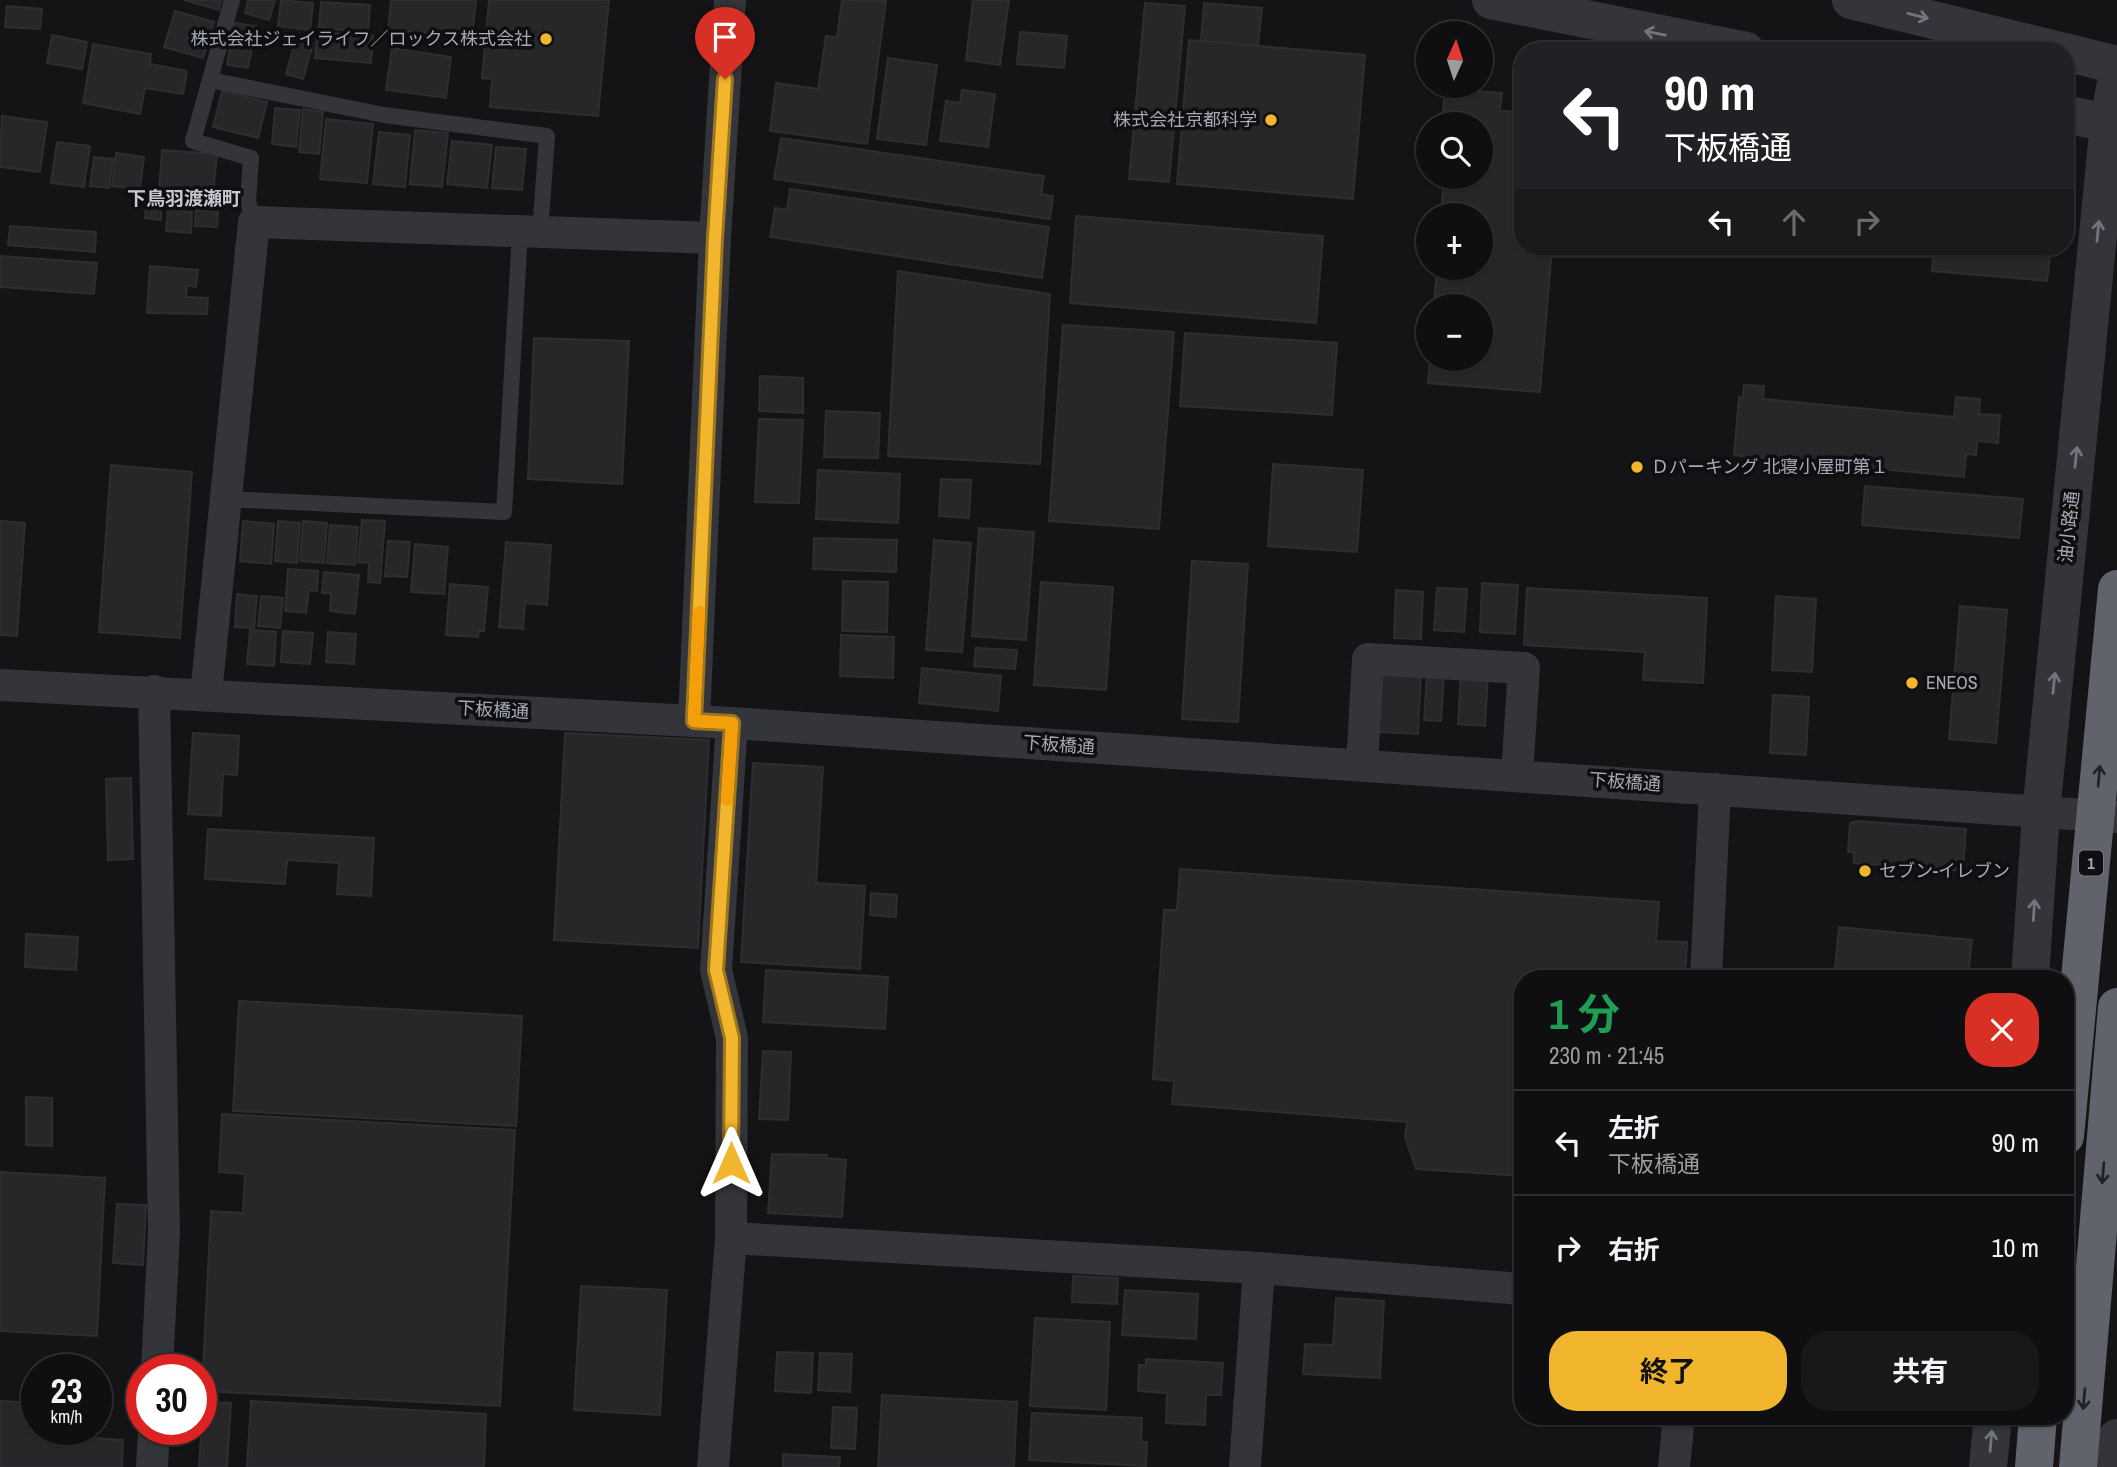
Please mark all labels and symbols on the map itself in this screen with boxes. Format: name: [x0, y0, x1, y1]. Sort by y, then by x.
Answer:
pin: [695, 7, 755, 79]
one-way arrow: [1906, 10, 1928, 23]
north arrow: [1416, 21, 1493, 98]
one-way arrow: [1644, 25, 1667, 39]
place label: 株式会社ジェイライフ／ロックス株式会社: [191, 26, 532, 51]
marker: 株式会社ジェイライフ／ロックス株式会社: [538, 31, 554, 47]
place label: 株式会社京都科学: [1113, 107, 1257, 132]
marker: 株式会社京都科学: [1263, 112, 1279, 128]
district label: 下鳥羽渡瀬町: [127, 185, 241, 211]
one-way arrow: [2092, 220, 2105, 242]
one-way arrow: [2070, 446, 2083, 469]
place label: Ｄパーキング 北寝小屋町第１: [1651, 454, 1889, 479]
marker: Ｄパーキング 北寝小屋町第１: [1629, 459, 1645, 475]
street label: 油小路通: [2052, 490, 2085, 564]
place label: ENEOS: [1926, 670, 1978, 695]
one-way arrow: [2047, 673, 2060, 695]
marker: ENEOS: [1904, 675, 1920, 691]
street label: 下板橋通: [456, 695, 530, 724]
street label: 下板橋通: [1022, 730, 1096, 759]
one-way arrow: [2093, 765, 2106, 787]
street label: 下板橋通: [1588, 767, 1662, 796]
road number: 1: [2079, 850, 2103, 876]
place label: セブン-イレブン: [1879, 858, 2010, 883]
marker: セブン-イレブン: [1857, 863, 1873, 879]
one-way arrow: [2028, 899, 2041, 922]
position arrow: [694, 1126, 768, 1200]
one-way arrow: [2096, 1161, 2109, 1184]
speed limit sign: 30: [126, 1354, 217, 1445]
one-way arrow: [2077, 1388, 2090, 1410]
one-way arrow: [1984, 1431, 1997, 1453]

